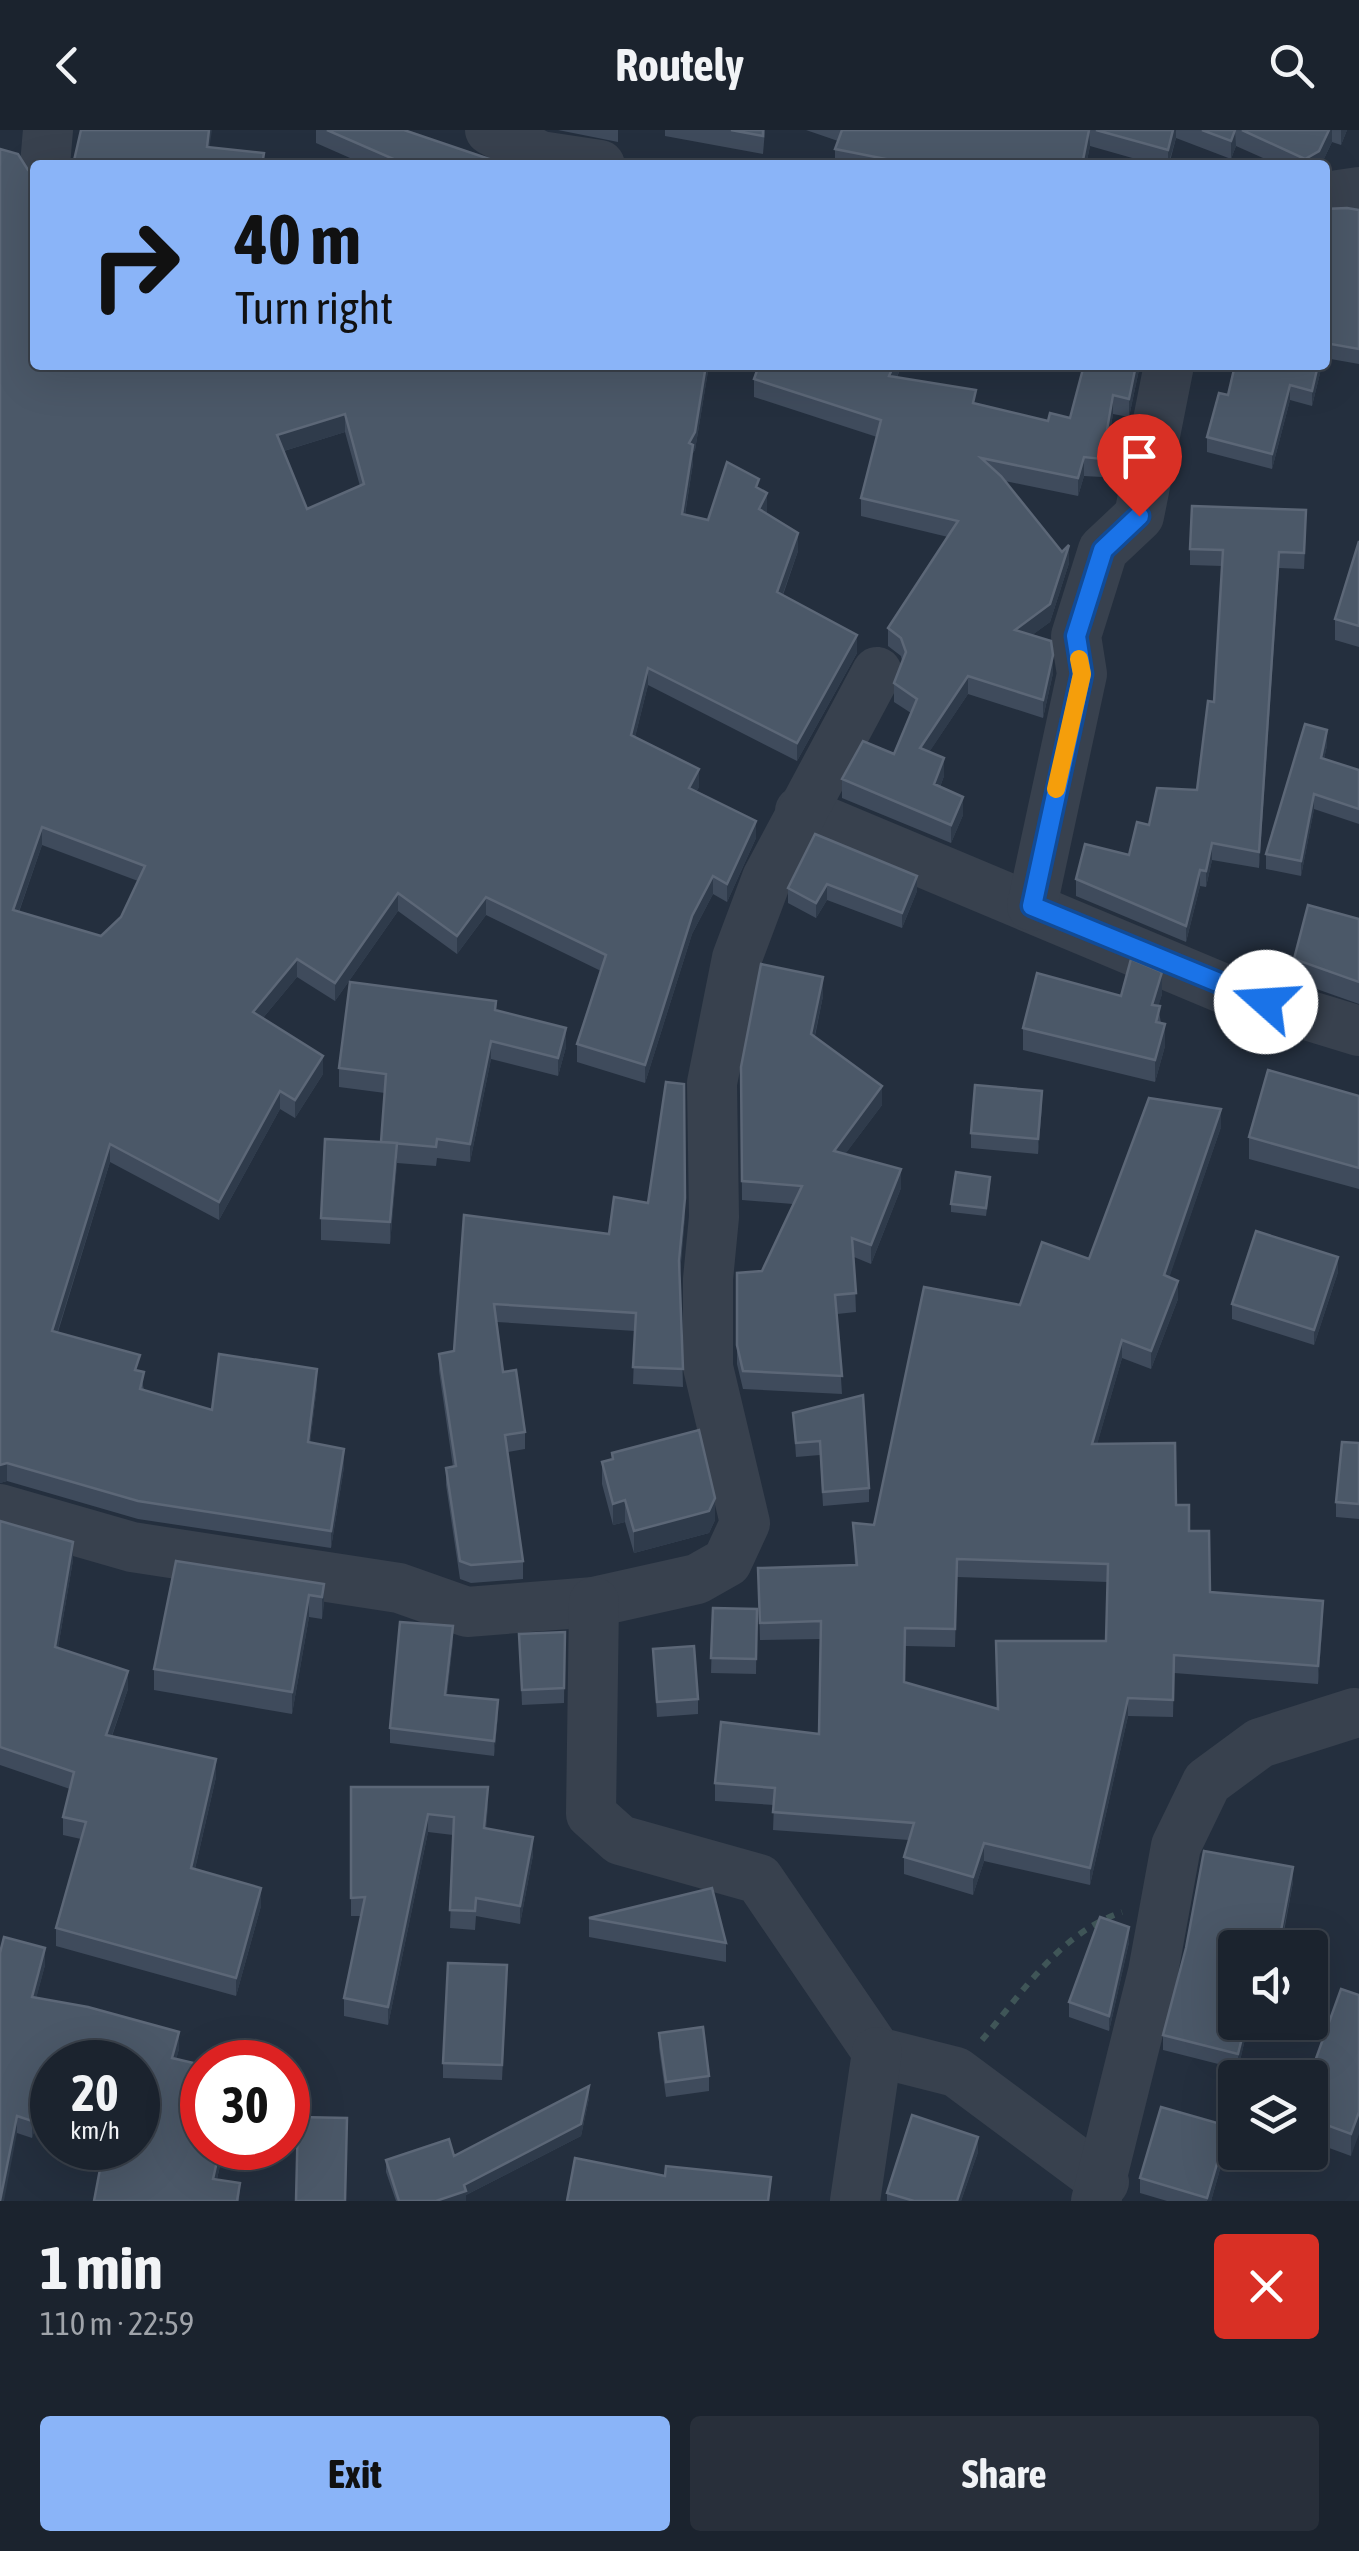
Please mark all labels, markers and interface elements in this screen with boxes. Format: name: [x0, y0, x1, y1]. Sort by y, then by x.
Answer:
icon: back: [40, 38, 95, 93]
icon: search: [1264, 38, 1319, 93]
text: Routely: [615, 39, 744, 91]
text: 40 m: [235, 199, 361, 279]
icon: right: [70, 200, 200, 330]
text: Turn right: [235, 282, 393, 334]
pin: [1097, 414, 1182, 517]
icon: arrive: [1112, 429, 1167, 484]
position arrow: [1214, 950, 1318, 1054]
map controls: [1218, 1930, 1328, 2170]
button: sound: [1218, 1930, 1328, 2040]
speed limit sign: 30: [180, 2040, 310, 2170]
button: layers: [1218, 2060, 1328, 2170]
text: 20: [71, 2064, 118, 2122]
text: km/h: [70, 2116, 120, 2144]
text: 1 min: [40, 2233, 163, 2302]
button: close: [1214, 2234, 1319, 2339]
text: 110 m · 22:59: [40, 2305, 194, 2342]
button: Exit: [40, 2416, 670, 2531]
button: Share: [690, 2416, 1319, 2531]

